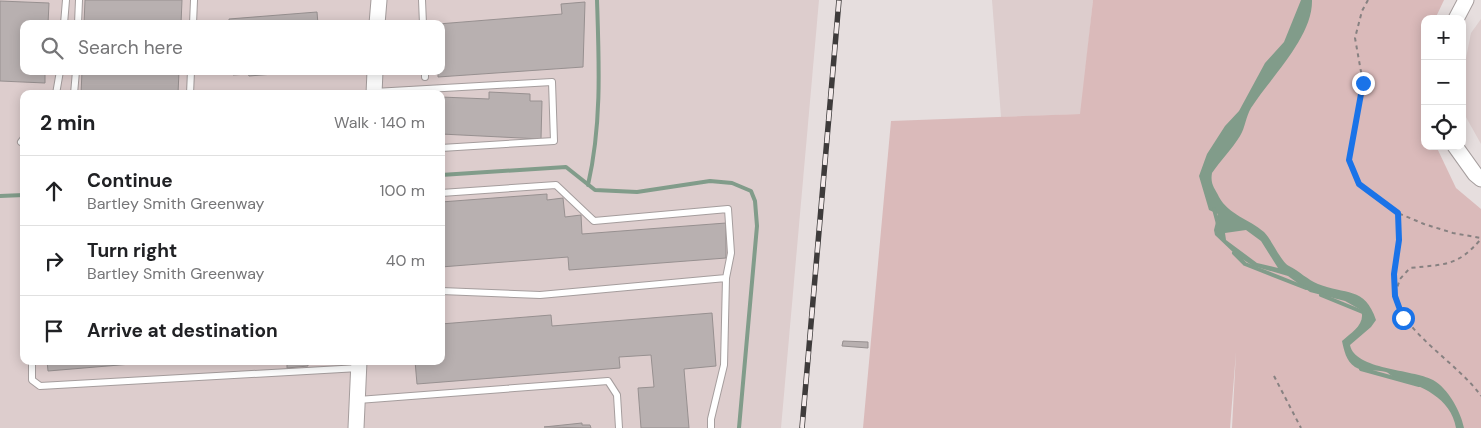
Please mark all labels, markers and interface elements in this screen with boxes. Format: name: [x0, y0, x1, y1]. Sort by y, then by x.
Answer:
map controls: [1421, 15, 1466, 150]
button: +: [1421, 15, 1466, 60]
search box: [20, 20, 445, 75]
icon: search: [38, 34, 66, 62]
text: Search here: [78, 35, 183, 60]
button: −: [1421, 60, 1466, 105]
route end: [1352, 72, 1375, 95]
button: locate: [1421, 105, 1466, 150]
text: 2 min: [40, 109, 96, 137]
text: Walk · 140 m: [334, 112, 425, 133]
text: Continue: [87, 168, 173, 193]
icon: ahead: [40, 177, 68, 205]
text: 100 m: [380, 180, 425, 201]
text: Bartley Smith Greenway: [87, 193, 265, 214]
text: Turn right: [87, 238, 177, 263]
icon: right: [40, 247, 68, 275]
text: 40 m: [386, 250, 425, 271]
text: Bartley Smith Greenway: [87, 263, 265, 284]
route start: [1392, 307, 1415, 330]
icon: arrive: [40, 317, 68, 345]
text: Arrive at destination: [87, 318, 278, 343]

